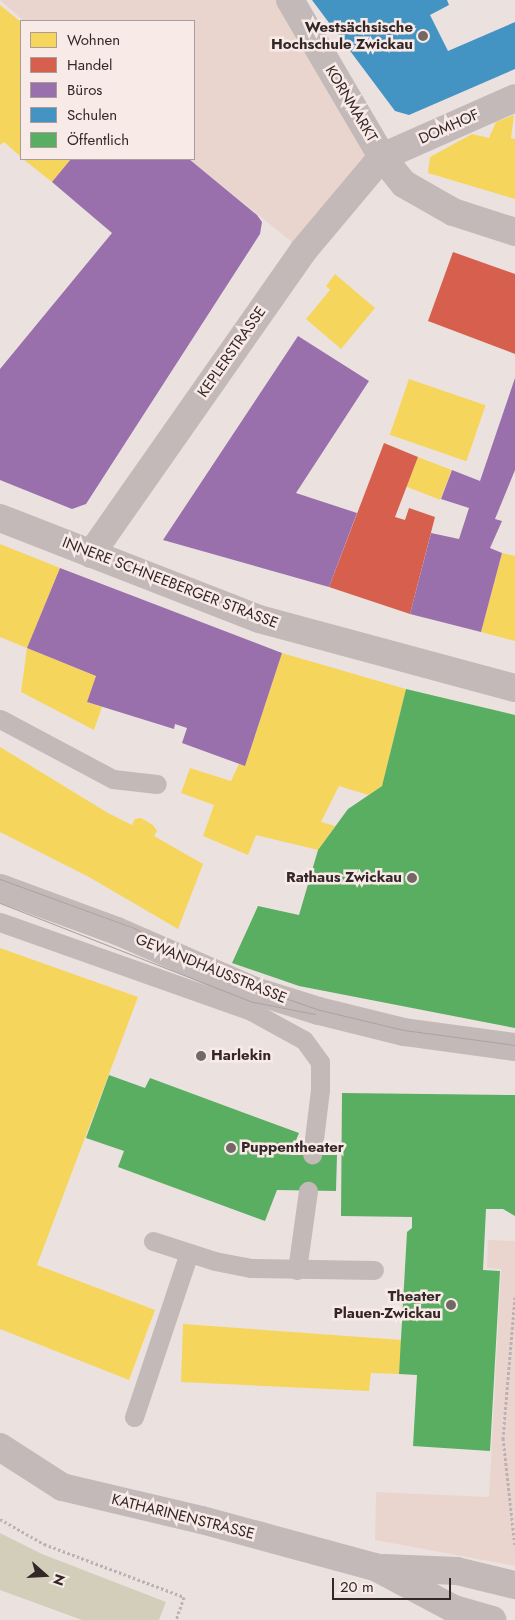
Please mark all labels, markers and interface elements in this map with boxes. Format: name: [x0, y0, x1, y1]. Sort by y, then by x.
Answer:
place label: Westsächsische Hochschule Zwickau: [271, 18, 413, 53]
legend: [20, 20, 195, 160]
text: Wohnen: [67, 29, 120, 51]
marker: Westsächsische Hochschule Zwickau: [417, 30, 429, 42]
text: Handel: [67, 54, 113, 76]
street label: KORNMARKT: [321, 63, 381, 145]
text: Büros: [67, 79, 102, 101]
text: Schulen: [67, 104, 117, 126]
street label: DOMHOF: [416, 106, 482, 148]
text: Öffentlich: [67, 129, 129, 151]
street label: KEPLERSTRASSE: [194, 303, 270, 401]
street label: INNERE SCHNEEBERGER STRASSE: [60, 533, 280, 633]
place label: Rathaus Zwickau: [286, 869, 402, 887]
marker: Rathaus Zwickau: [406, 872, 418, 884]
street label: GEWANDHAUSSTRASSE: [133, 930, 289, 1008]
place label: Harlekin: [211, 1047, 271, 1065]
marker: Harlekin: [195, 1050, 207, 1062]
place label: Puppentheater: [241, 1139, 344, 1157]
marker: Puppentheater: [225, 1142, 237, 1154]
place label: Theater Plauen-Zwickau: [333, 1287, 441, 1322]
marker: Theater Plauen-Zwickau: [445, 1299, 457, 1311]
street label: KATHARINENSTRASSE: [110, 1491, 256, 1543]
north arrow: [20, 1550, 70, 1600]
scale bar: [335, 1568, 454, 1600]
text: N: [48, 1571, 70, 1588]
text: 20 m: [340, 1576, 374, 1598]

